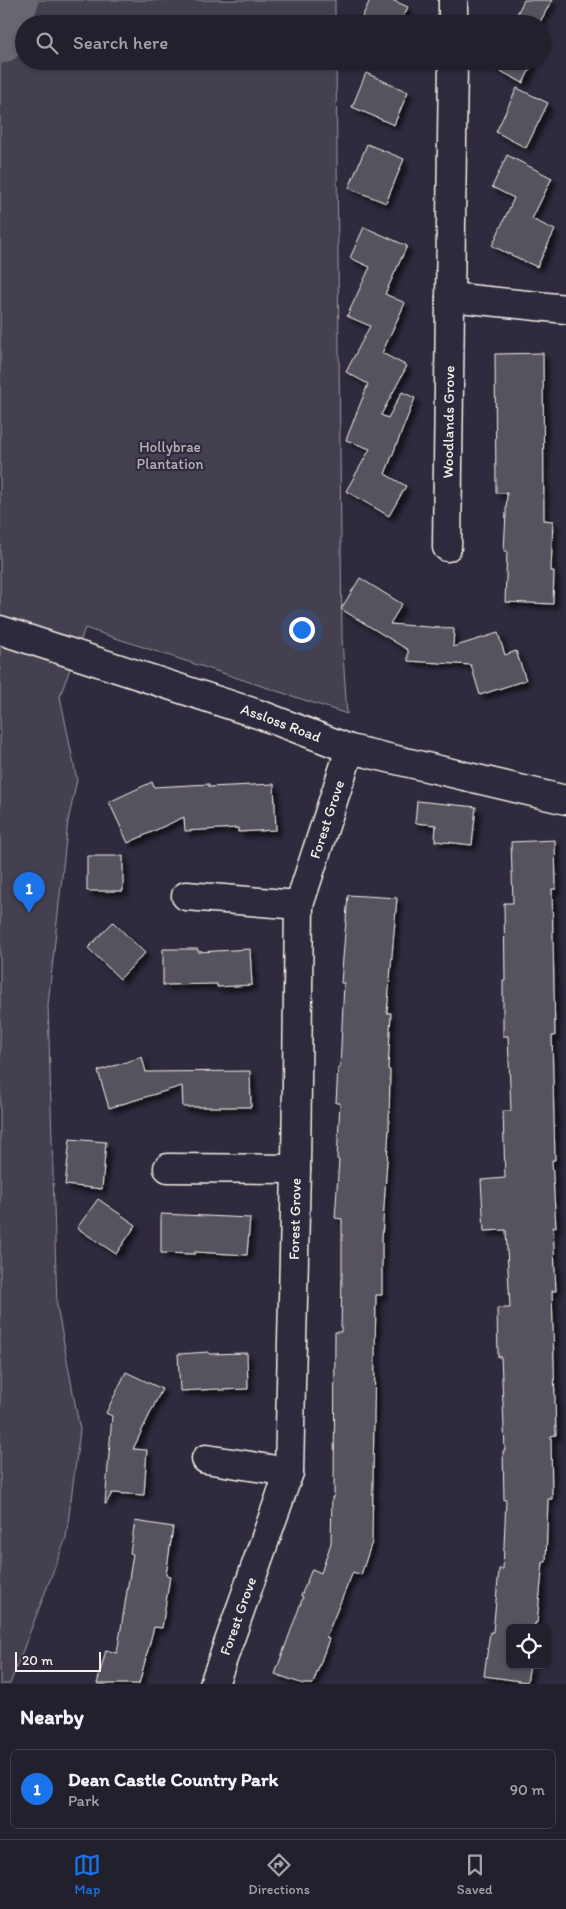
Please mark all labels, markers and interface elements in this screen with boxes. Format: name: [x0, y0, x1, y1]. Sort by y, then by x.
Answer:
search box: [15, 15, 551, 70]
icon: search: [33, 29, 61, 57]
text: Search here: [73, 31, 168, 54]
street label: Woodlands Grove: [439, 365, 458, 479]
park label: Hollybrae Plantation: [137, 438, 203, 473]
your location: [289, 617, 315, 643]
street label: Assloss Road: [239, 700, 324, 746]
street label: Forest Grove: [306, 778, 348, 861]
pin: 1: [13, 872, 45, 913]
street label: Forest Grove: [285, 1178, 305, 1260]
street label: Forest Grove: [216, 1575, 260, 1658]
map controls: [506, 1624, 551, 1669]
button: locate: [506, 1624, 551, 1669]
scale bar: [15, 1649, 101, 1672]
text: 20 m: [22, 1652, 53, 1669]
text: Nearby: [20, 1704, 84, 1729]
text: Dean Castle Country Park: [68, 1768, 278, 1791]
text: 1: [33, 1780, 41, 1799]
text: 90 m: [510, 1780, 545, 1799]
text: Park: [68, 1791, 99, 1810]
tab: Map: [73, 1851, 101, 1898]
tab: Directions: [248, 1851, 310, 1898]
tab: Saved: [457, 1851, 493, 1898]

